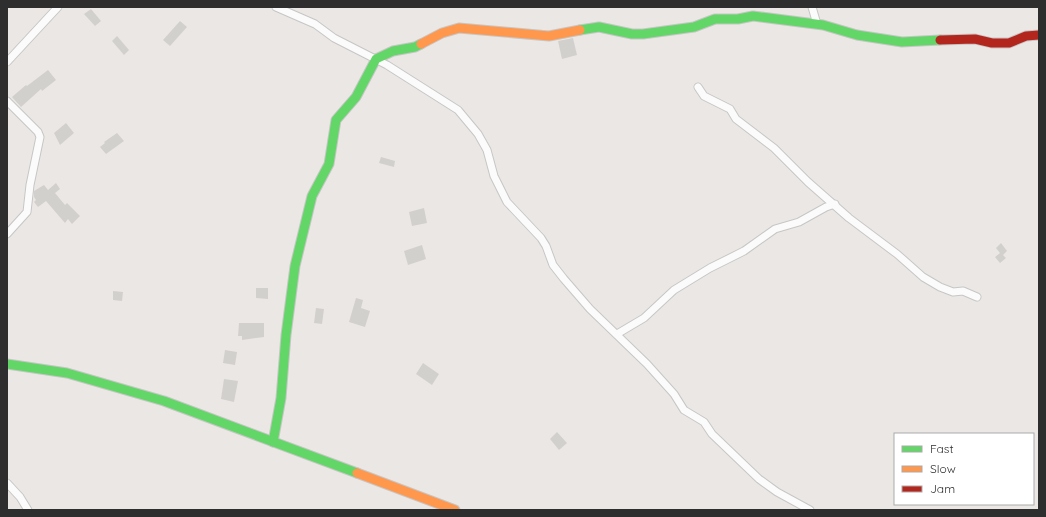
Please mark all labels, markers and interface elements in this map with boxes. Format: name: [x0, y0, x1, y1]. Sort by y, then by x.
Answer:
legend: [894, 433, 1034, 505]
text: Fast: [930, 441, 954, 456]
text: Slow: [930, 461, 956, 476]
text: Jam: [930, 481, 955, 496]

